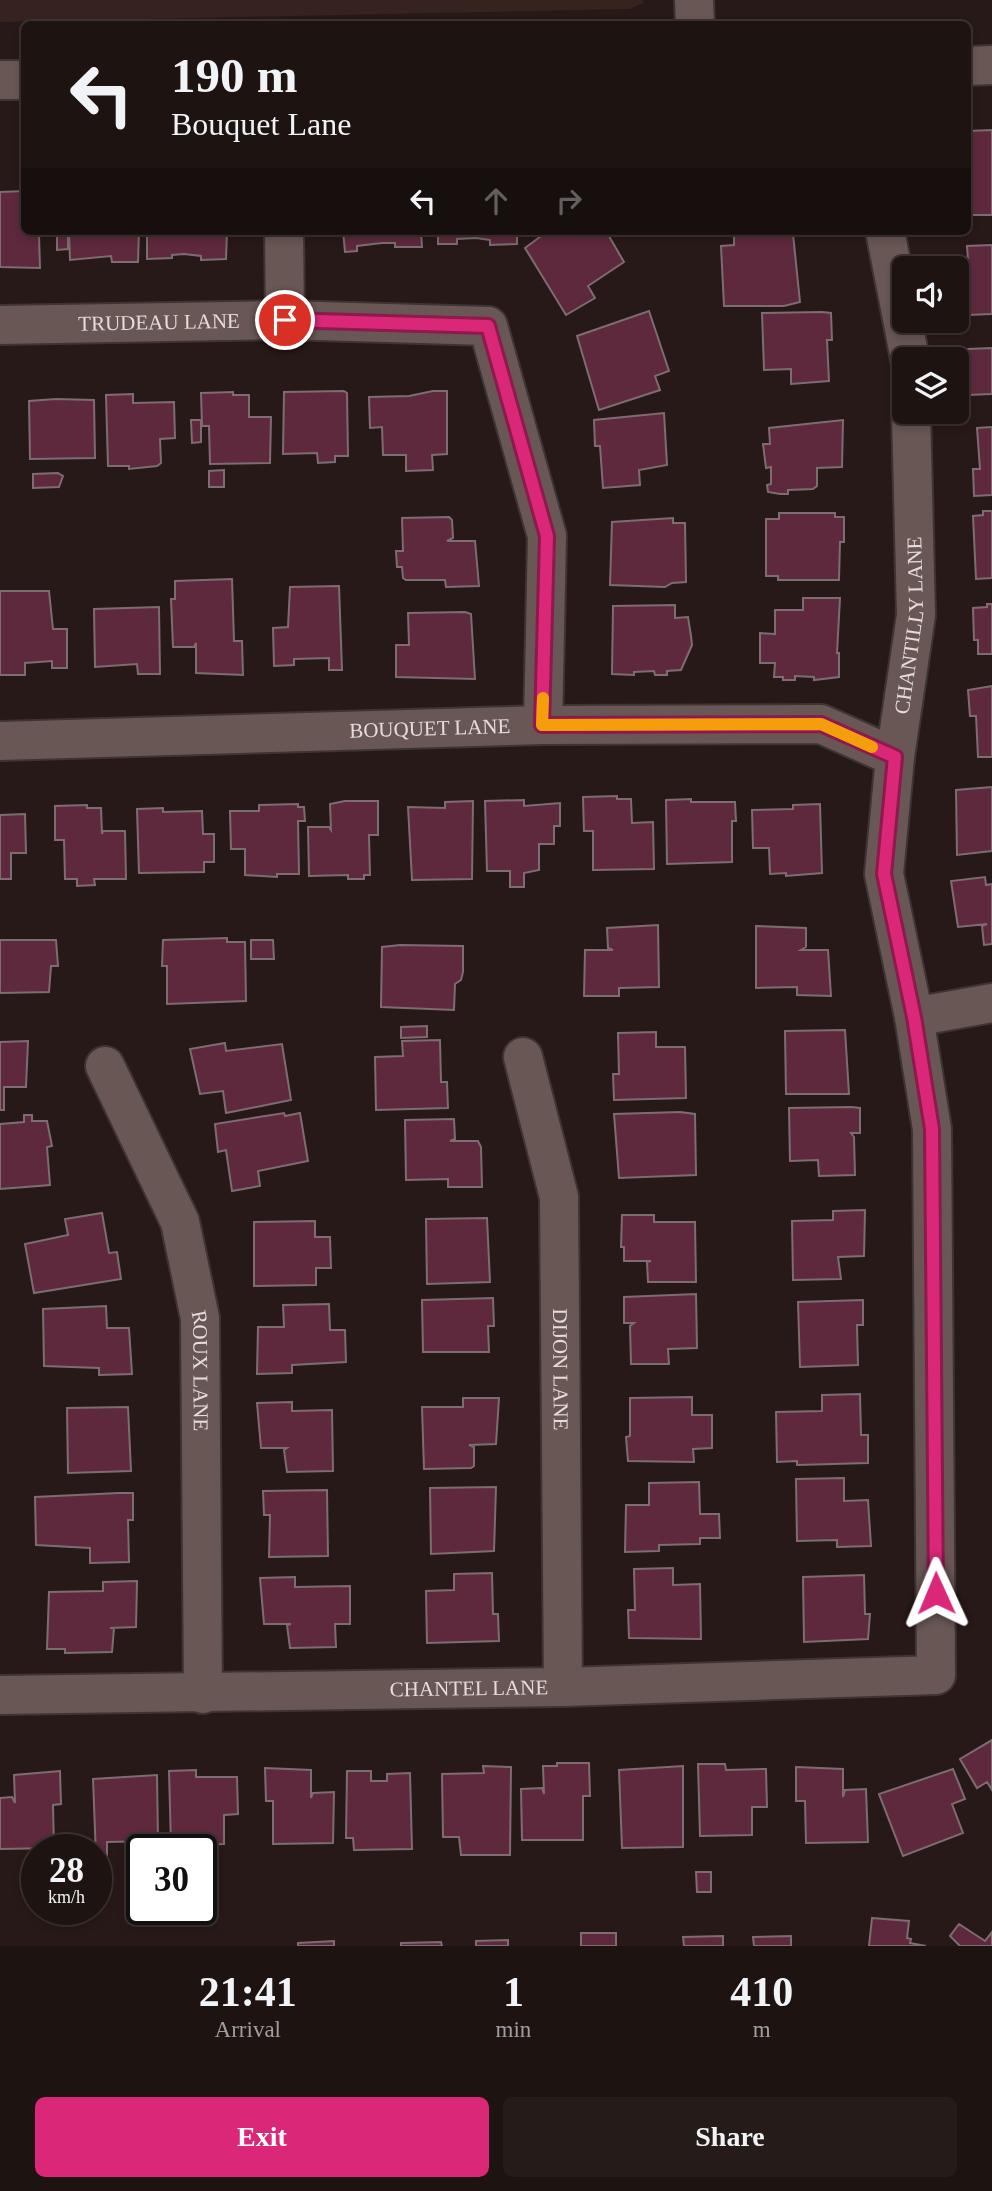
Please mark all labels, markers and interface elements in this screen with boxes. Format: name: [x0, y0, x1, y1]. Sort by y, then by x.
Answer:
text: 190 m: [171, 48, 298, 103]
icon: left: [56, 49, 147, 140]
text: Bouquet Lane: [171, 106, 351, 142]
icon: left: [404, 182, 442, 220]
icon: ahead: [477, 182, 515, 220]
icon: right: [550, 182, 588, 220]
map controls: [892, 256, 969, 424]
button: sound: [892, 256, 969, 333]
pin: [255, 290, 315, 350]
icon: arrive: [266, 301, 304, 339]
street label: TRUDEAU LANE: [78, 309, 240, 336]
button: layers: [892, 347, 969, 424]
street label: CHANTILLY LANE: [889, 536, 928, 716]
street label: BOUQUET LANE: [349, 714, 511, 743]
street label: ROUX LANE: [187, 1308, 213, 1431]
street label: DIJON LANE: [548, 1308, 573, 1431]
position arrow: [899, 1556, 973, 1630]
street label: CHANTEL LANE: [390, 1675, 548, 1701]
speed limit sign: 30: [126, 1834, 217, 1925]
text: 28: [49, 1851, 84, 1890]
text: km/h: [48, 1887, 85, 1907]
text: 21:41: [199, 1969, 297, 2015]
text: 1: [503, 1969, 524, 2015]
text: 410: [730, 1969, 793, 2015]
text: Arrival: [215, 2017, 281, 2042]
text: min: [496, 2017, 531, 2042]
text: m: [753, 2017, 771, 2042]
button: Exit: [35, 2097, 489, 2177]
button: Share: [503, 2097, 957, 2177]

